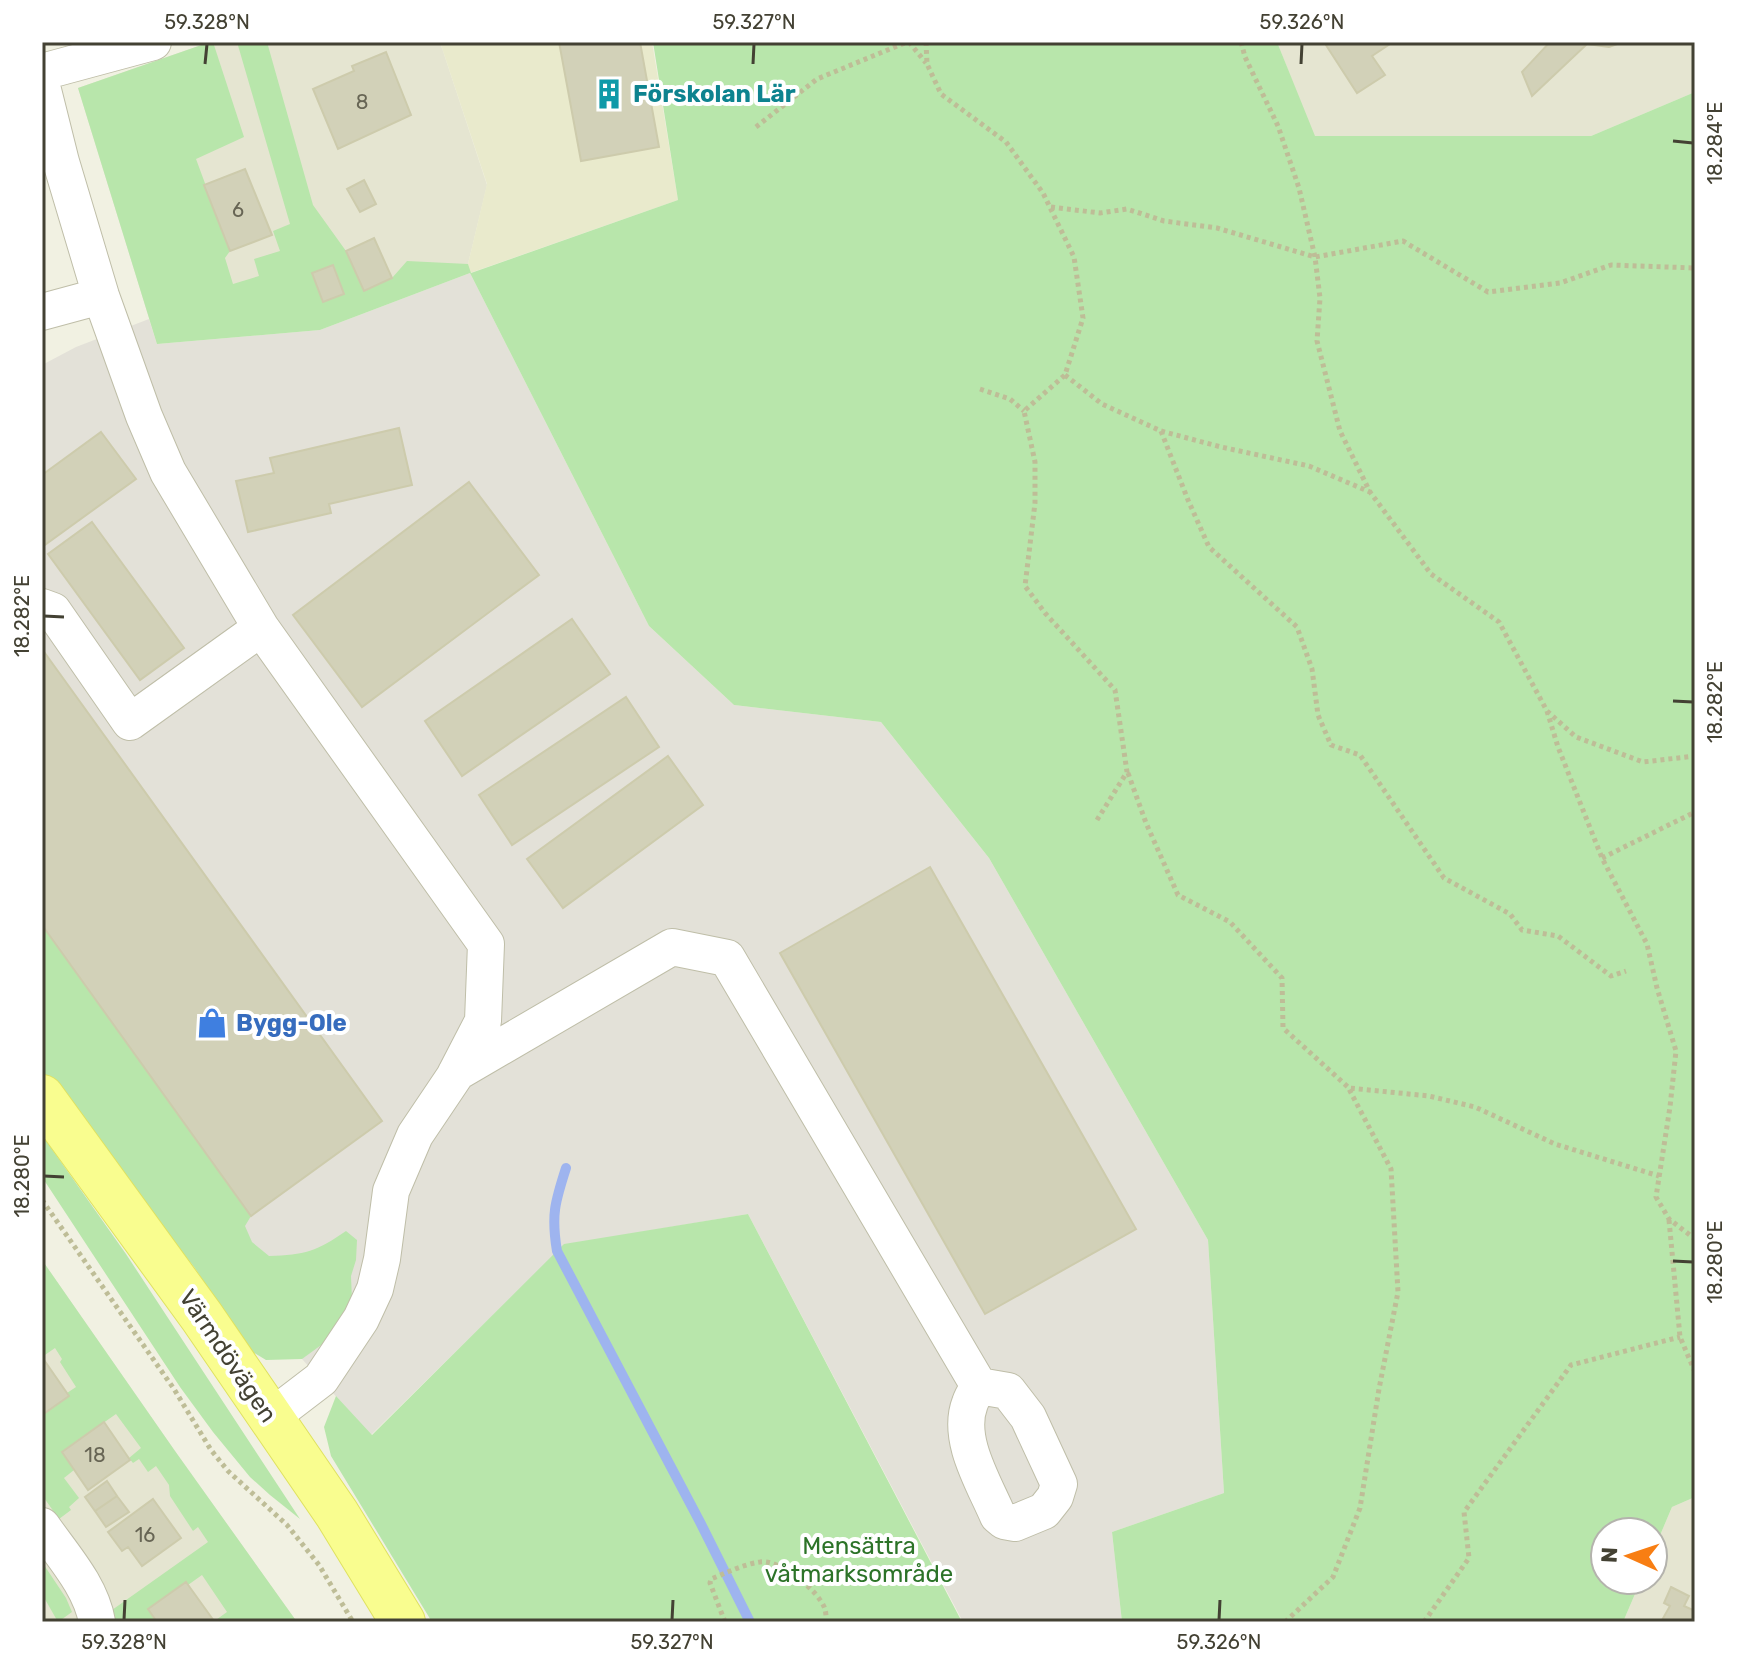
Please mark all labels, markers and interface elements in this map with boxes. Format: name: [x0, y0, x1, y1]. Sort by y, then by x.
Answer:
text: 59.328°N: [164, 10, 250, 34]
text: 59.327°N: [712, 10, 796, 34]
text: 59.326°N: [1260, 10, 1344, 34]
building icon: Förskolan Lär: [592, 77, 626, 111]
place label: Förskolan Lär: [633, 80, 796, 108]
house number: 8: [356, 90, 368, 114]
text: 18.284°E: [1703, 102, 1727, 184]
house number: 6: [232, 198, 244, 222]
text: 18.282°E: [10, 575, 34, 657]
text: 18.282°E: [1703, 661, 1727, 743]
shop icon: Bygg-Ole: [195, 1006, 229, 1040]
place label: Bygg-Ole: [236, 1009, 347, 1037]
text: 18.280°E: [10, 1134, 34, 1218]
text: 18.280°E: [1703, 1220, 1727, 1304]
street label: Värmdövägen: [173, 1284, 283, 1428]
house number: 18: [84, 1443, 106, 1467]
north arrow: [1589, 1516, 1669, 1596]
house number: 16: [135, 1523, 155, 1547]
park label: Mensättra våtmarksområde: [765, 1532, 953, 1588]
text: N: [1596, 1546, 1623, 1564]
text: 59.328°N: [81, 1630, 167, 1654]
text: 59.327°N: [630, 1630, 714, 1654]
text: 59.326°N: [1177, 1630, 1261, 1654]

